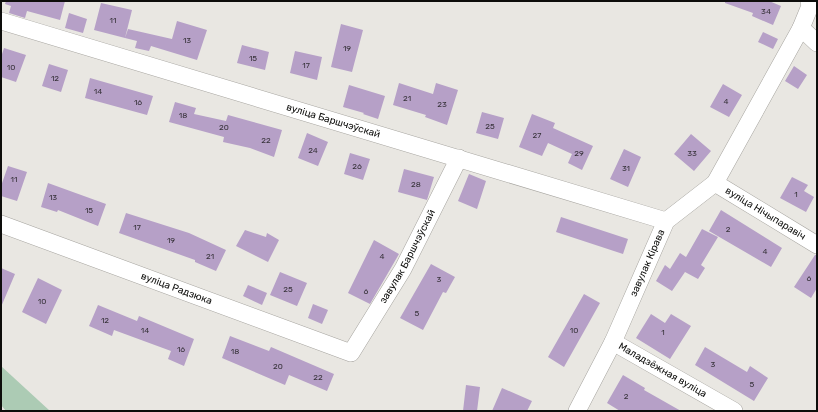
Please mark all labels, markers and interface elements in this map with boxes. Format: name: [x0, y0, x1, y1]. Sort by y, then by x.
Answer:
house number: 34: [761, 7, 771, 16]
house number: 11: [110, 16, 116, 25]
house number: 13: [183, 36, 191, 45]
house number: 19: [343, 44, 351, 53]
house number: 15: [249, 54, 257, 63]
house number: 17: [302, 61, 310, 70]
house number: 10: [7, 63, 15, 72]
house number: 12: [51, 74, 59, 83]
house number: 14: [94, 87, 102, 96]
house number: 21: [403, 94, 411, 103]
house number: 4: [724, 97, 729, 106]
house number: 16: [134, 98, 142, 107]
house number: 23: [437, 100, 447, 109]
street label: вуліца Баршчэўскай: [285, 101, 382, 141]
house number: 18: [179, 111, 187, 120]
house number: 25: [485, 122, 495, 131]
house number: 20: [219, 123, 229, 132]
house number: 27: [533, 131, 541, 140]
house number: 22: [261, 136, 271, 145]
house number: 24: [308, 146, 318, 155]
house number: 29: [574, 149, 584, 158]
house number: 33: [687, 149, 697, 158]
house number: 26: [352, 162, 362, 171]
house number: 31: [622, 164, 630, 173]
house number: 11: [11, 175, 17, 184]
house number: 28: [411, 180, 421, 189]
street label: вуліца Нічыпаравіч: [723, 185, 808, 243]
house number: 1: [794, 190, 798, 199]
house number: 13: [49, 193, 57, 202]
house number: 15: [85, 206, 93, 215]
street label: завулак Баршчэўскай: [377, 208, 438, 306]
house number: 17: [133, 223, 141, 232]
house number: 2: [726, 225, 731, 234]
street label: завулак Кірава: [628, 228, 668, 298]
house number: 19: [167, 236, 175, 245]
house number: 4: [763, 247, 768, 256]
house number: 21: [206, 252, 214, 261]
house number: 4: [380, 252, 385, 261]
street label: вуліца Радзюка: [139, 270, 214, 307]
house number: 6: [807, 274, 812, 283]
house number: 3: [437, 275, 442, 284]
house number: 25: [283, 285, 293, 294]
house number: 6: [364, 287, 369, 296]
house number: 10: [38, 297, 46, 306]
house number: 5: [415, 309, 420, 318]
house number: 12: [101, 316, 109, 325]
house number: 14: [141, 326, 149, 335]
house number: 10: [570, 326, 578, 335]
house number: 1: [661, 328, 665, 337]
street label: Маладзёжная вуліца: [616, 340, 709, 400]
house number: 16: [177, 345, 185, 354]
house number: 18: [231, 347, 239, 356]
house number: 3: [711, 360, 716, 369]
house number: 20: [273, 362, 283, 371]
house number: 22: [313, 373, 323, 382]
house number: 5: [750, 380, 755, 389]
house number: 2: [624, 392, 629, 401]

